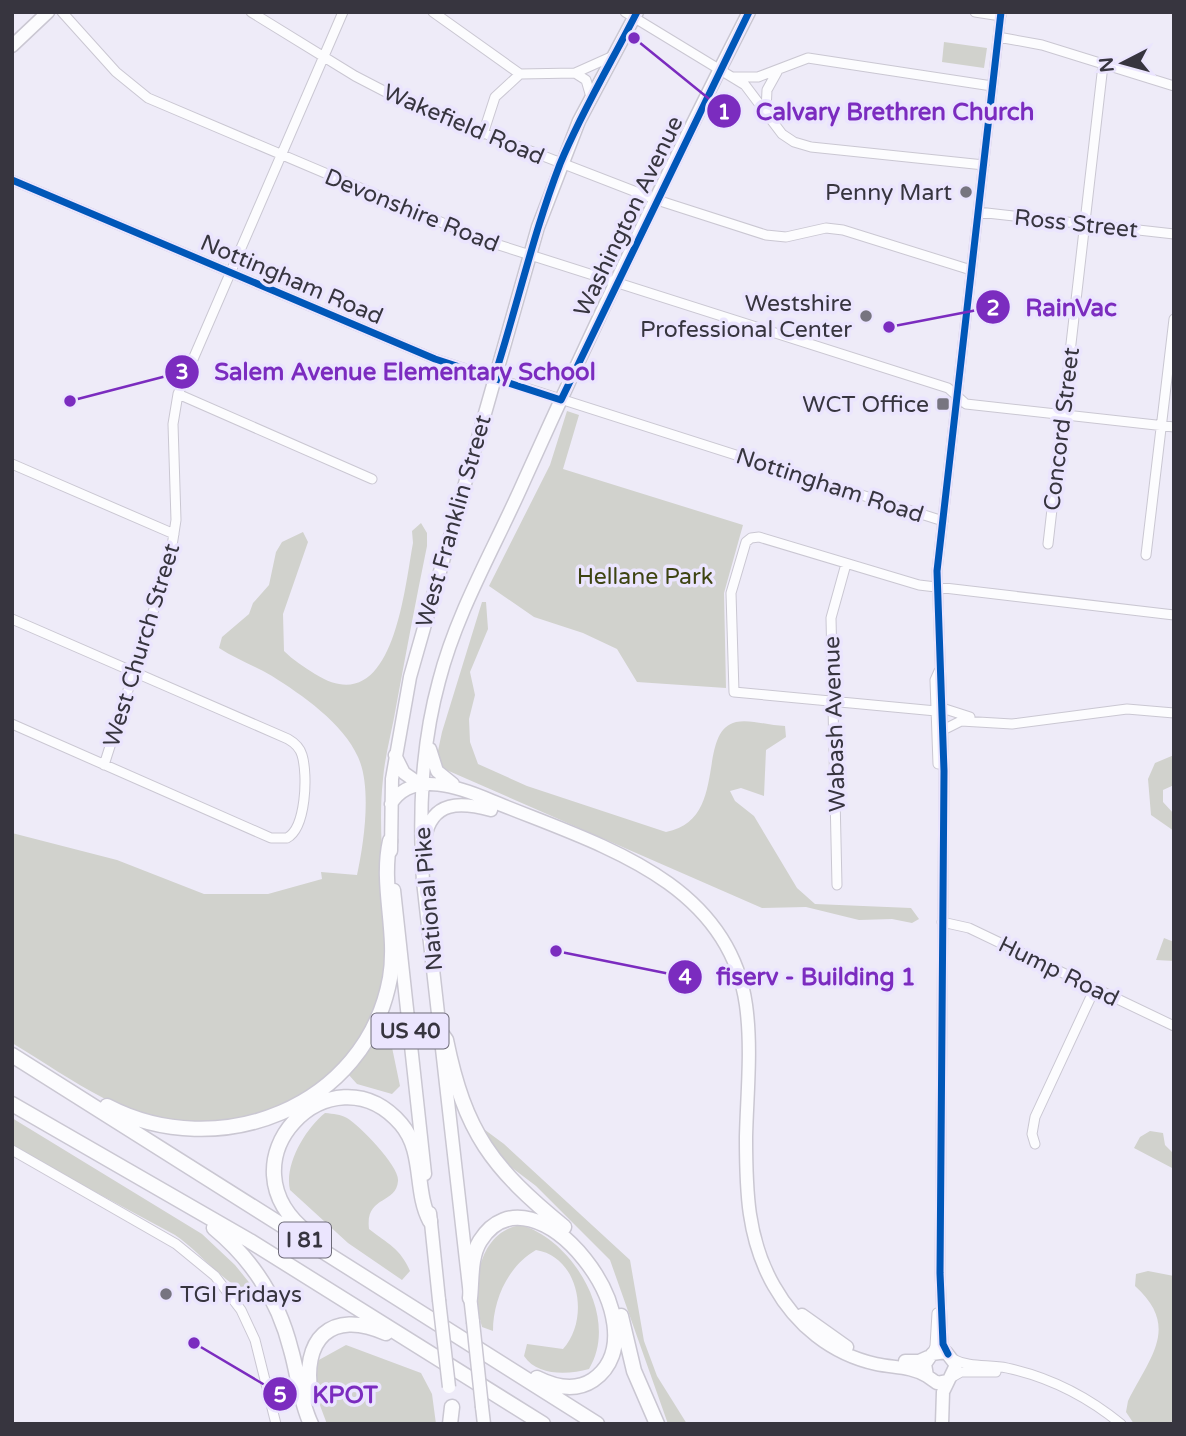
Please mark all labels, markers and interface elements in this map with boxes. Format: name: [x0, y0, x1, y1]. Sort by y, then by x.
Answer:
north arrow: [1088, 28, 1158, 98]
text: N: [1095, 56, 1119, 73]
street label: Wakefield Road: [379, 78, 548, 171]
callout: Calvary Brethren Church: [707, 89, 1048, 134]
text: Calvary Brethren Church: [756, 98, 1034, 127]
text: 1: [717, 100, 731, 125]
street label: Washington Avenue: [568, 112, 690, 321]
street label: Devonshire Road: [320, 163, 503, 259]
place label: Penny Mart: [825, 179, 952, 207]
marker: Penny Mart: [958, 184, 974, 200]
street label: Ross Street: [1013, 204, 1139, 244]
street label: Nottingham Road: [196, 229, 387, 331]
callout: RainVac: [976, 285, 1130, 330]
place label: Westshire Professional Center: [640, 290, 852, 344]
text: RainVac: [1025, 294, 1117, 323]
text: 2: [986, 296, 1000, 321]
marker: Westshire Professional Center: [858, 308, 874, 324]
street label: Concord Street: [1038, 346, 1086, 512]
callout: Salem Avenue Elementary School: [165, 350, 609, 395]
text: Salem Avenue Elementary School: [214, 358, 596, 387]
text: 3: [175, 360, 189, 385]
place label: WCT Office: [802, 391, 929, 419]
marker: WCT Office: [935, 396, 951, 412]
street label: West Franklin Street: [410, 412, 498, 631]
street label: Nottingham Road: [732, 442, 927, 530]
street label: West Church Street: [98, 540, 186, 750]
park label: Hellane Park: [577, 563, 713, 591]
street label: Wabash Avenue: [818, 636, 852, 812]
street label: National Pike: [409, 826, 449, 972]
street label: Hump Road: [994, 931, 1123, 1013]
callout: fiserv - Building 1: [667, 954, 930, 999]
text: fiserv - Building 1: [716, 963, 916, 992]
text: 4: [678, 965, 692, 990]
road number: US 40: [372, 1014, 448, 1048]
road number: I 81: [279, 1222, 331, 1258]
place label: TGI Fridays: [180, 1281, 302, 1309]
marker: TGI Fridays: [158, 1286, 174, 1302]
callout: KPOT: [263, 1372, 392, 1417]
text: KPOT: [312, 1381, 378, 1410]
text: 5: [273, 1383, 287, 1408]

